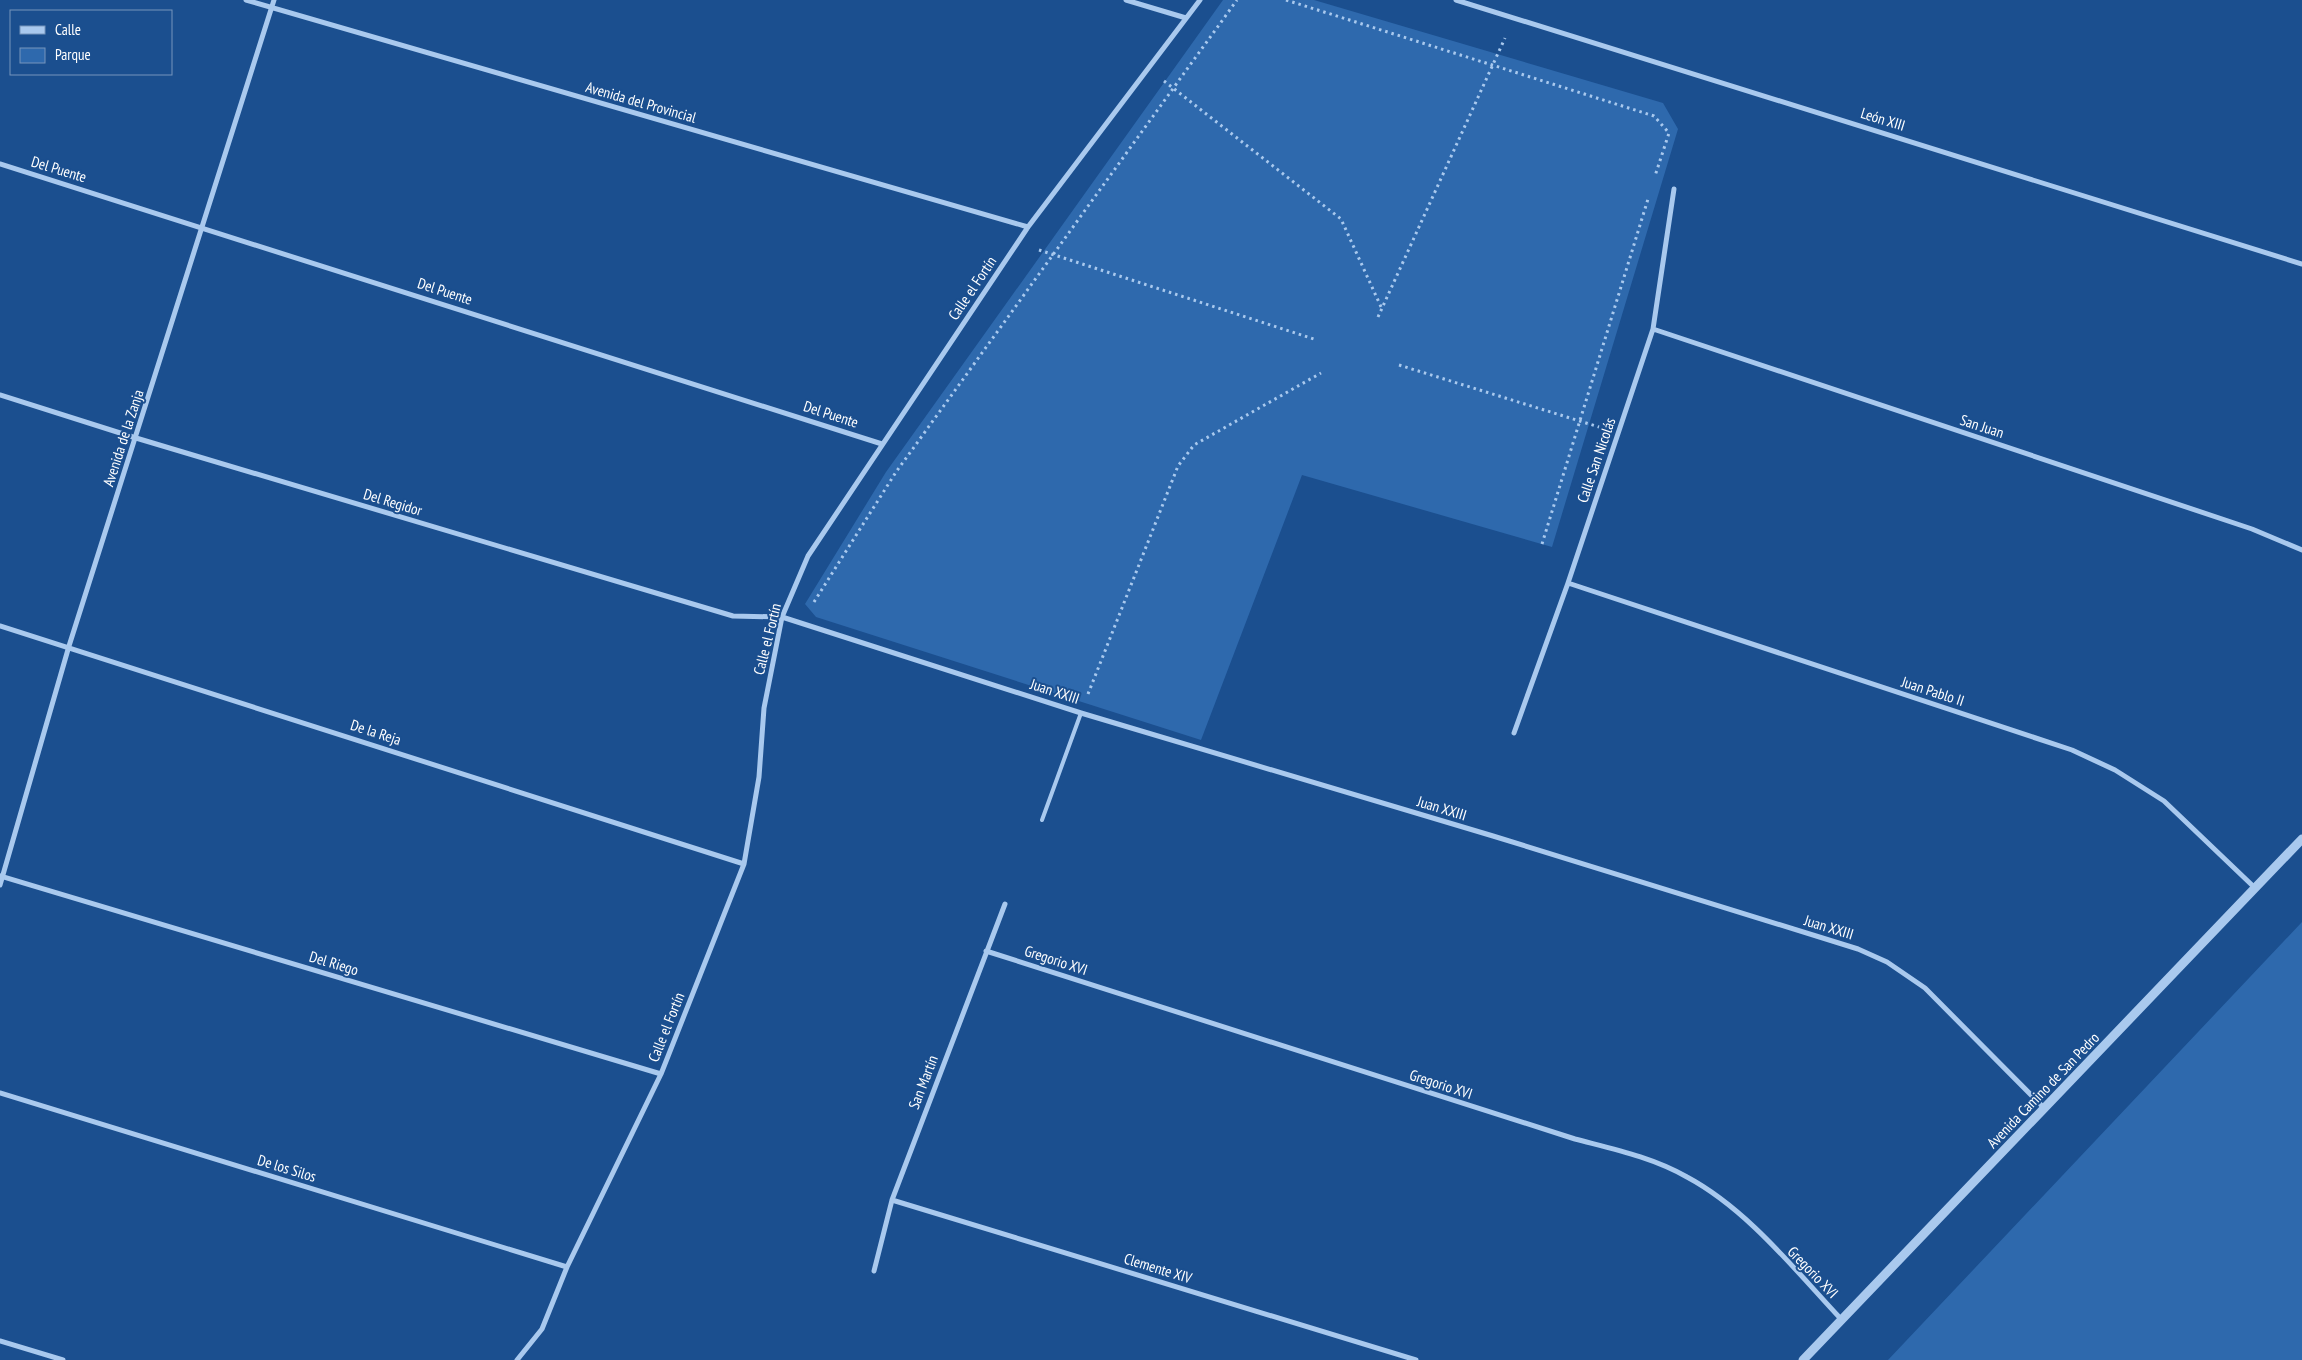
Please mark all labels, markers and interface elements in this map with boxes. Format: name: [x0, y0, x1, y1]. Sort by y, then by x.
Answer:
legend: [10, 10, 172, 75]
text: Calle: [55, 20, 81, 39]
text: Parque: [55, 45, 91, 64]
street label: Avenida del Provincial: [584, 77, 699, 127]
street label: León XIII: [1858, 103, 1908, 135]
street label: Del Puente: [29, 152, 89, 186]
street label: Calle el Fortín: [944, 252, 1000, 324]
street label: Del Puente: [415, 273, 475, 309]
street label: Avenida de la Zanja: [98, 387, 148, 489]
street label: Del Puente: [801, 396, 861, 432]
street label: San Juan: [1958, 410, 2006, 442]
street label: Calle San Nicolás: [1573, 415, 1619, 505]
street label: Del Regidor: [361, 484, 425, 520]
street label: Calle el Fortín: [749, 601, 785, 677]
street label: Juan Pablo II: [1898, 672, 1967, 710]
street label: Juan XXIII: [1027, 674, 1082, 708]
street label: De la Reja: [348, 715, 404, 749]
street label: Juan XXIII: [1414, 791, 1469, 824]
street label: Juan XXIII: [1801, 910, 1856, 943]
street label: Gregorio XVI: [1022, 941, 1090, 979]
street label: Del Riego: [307, 947, 361, 979]
street label: Calle el Fortín: [644, 990, 688, 1064]
street label: Avenida Camino de San Pedro: [1983, 1028, 2103, 1152]
street label: San Martín: [904, 1052, 942, 1112]
street label: Gregorio XVI: [1407, 1065, 1475, 1103]
street label: De los Silos: [255, 1150, 319, 1186]
street label: Gregorio XVI: [1784, 1242, 1842, 1302]
street label: Clemente XIV: [1122, 1249, 1194, 1287]

